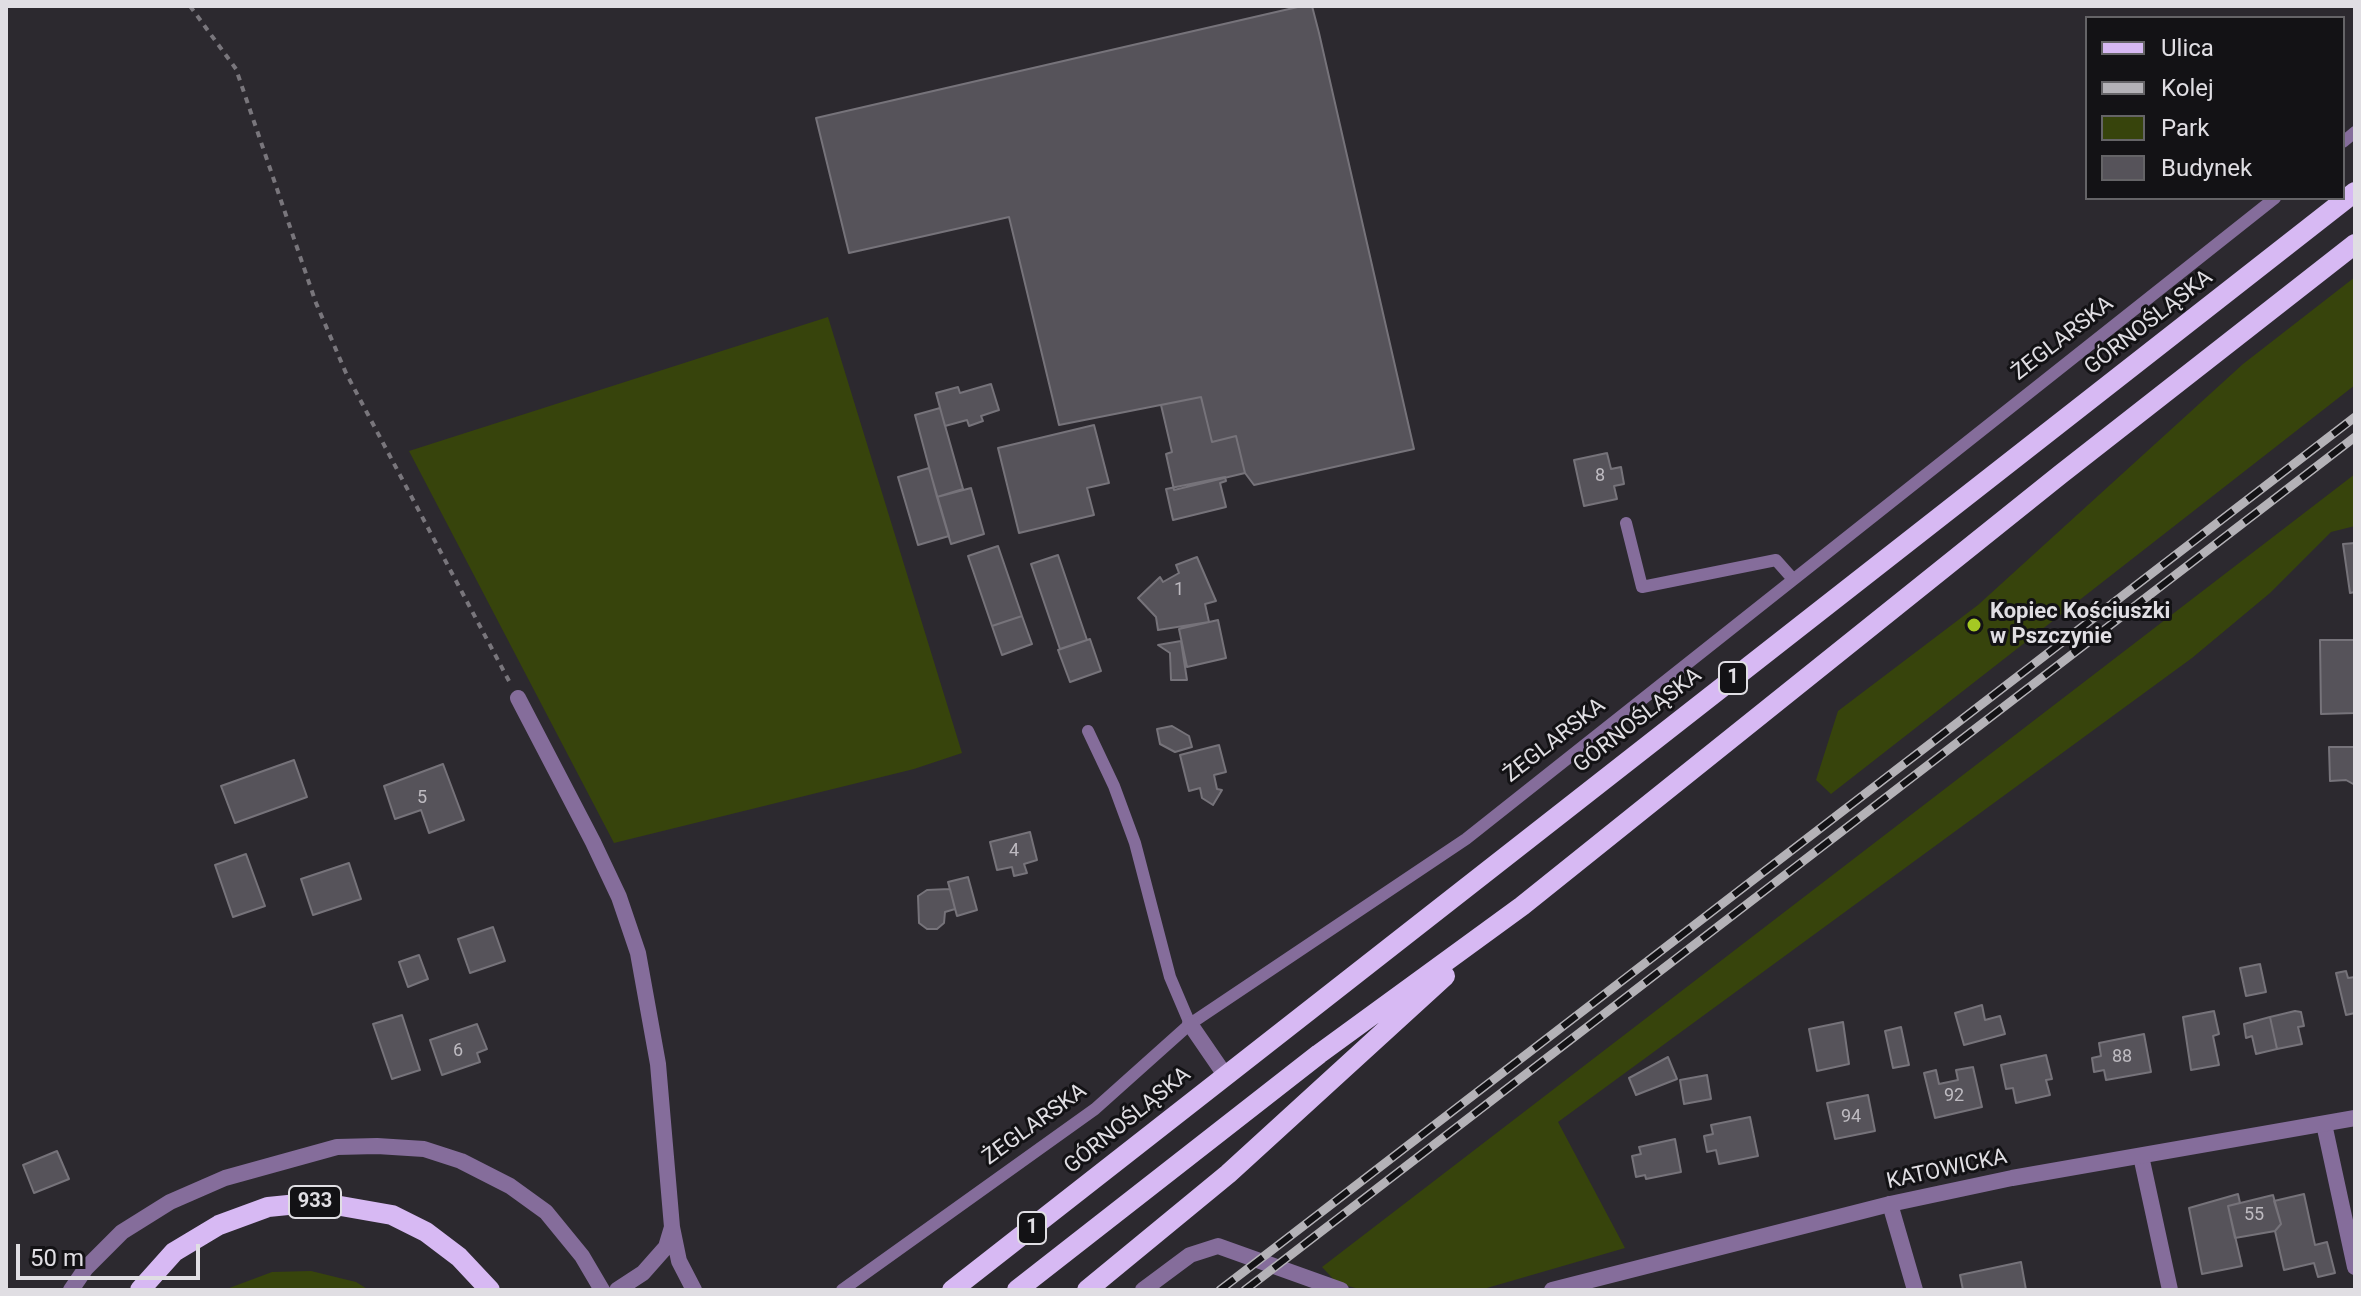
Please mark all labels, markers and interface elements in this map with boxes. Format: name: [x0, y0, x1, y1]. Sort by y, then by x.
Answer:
legend: [2085, 16, 2345, 200]
text: Ulica: [2161, 34, 2214, 62]
text: Kolej: [2161, 74, 2214, 102]
text: Park: [2161, 114, 2209, 142]
text: Budynek: [2161, 154, 2252, 182]
street label: GÓRNOŚLĄSKA: [2080, 265, 2218, 381]
street label: ŻEGLARSKA: [2007, 291, 2119, 387]
house number: 8: [1595, 465, 1605, 487]
house number: 1: [1174, 579, 1184, 601]
place label: Kopiec Kościuszki w Pszczynie: [1990, 599, 2170, 650]
marker: Kopiec Kościuszki w Pszczynie: [1965, 616, 1983, 634]
road number: 1: [1719, 662, 1747, 694]
street label: GÓRNOŚLĄSKA: [1569, 663, 1707, 779]
street label: ŻEGLARSKA: [1499, 693, 1611, 789]
house number: 5: [417, 787, 427, 809]
house number: 4: [1009, 840, 1019, 862]
house number: 6: [453, 1040, 463, 1062]
house number: 88: [2112, 1046, 2132, 1068]
street label: GÓRNOŚLĄSKA: [1059, 1062, 1197, 1180]
street label: ŻEGLARSKA: [978, 1079, 1092, 1171]
house number: 92: [1944, 1085, 1964, 1107]
house number: 94: [1841, 1106, 1861, 1128]
street label: KATOWICKA: [1884, 1144, 2010, 1196]
road number: 933: [289, 1186, 341, 1218]
house number: 55: [2244, 1204, 2264, 1226]
road number: 1: [1018, 1212, 1046, 1244]
scale bar: [20, 1228, 204, 1278]
text: 50 m: [30, 1244, 84, 1272]

